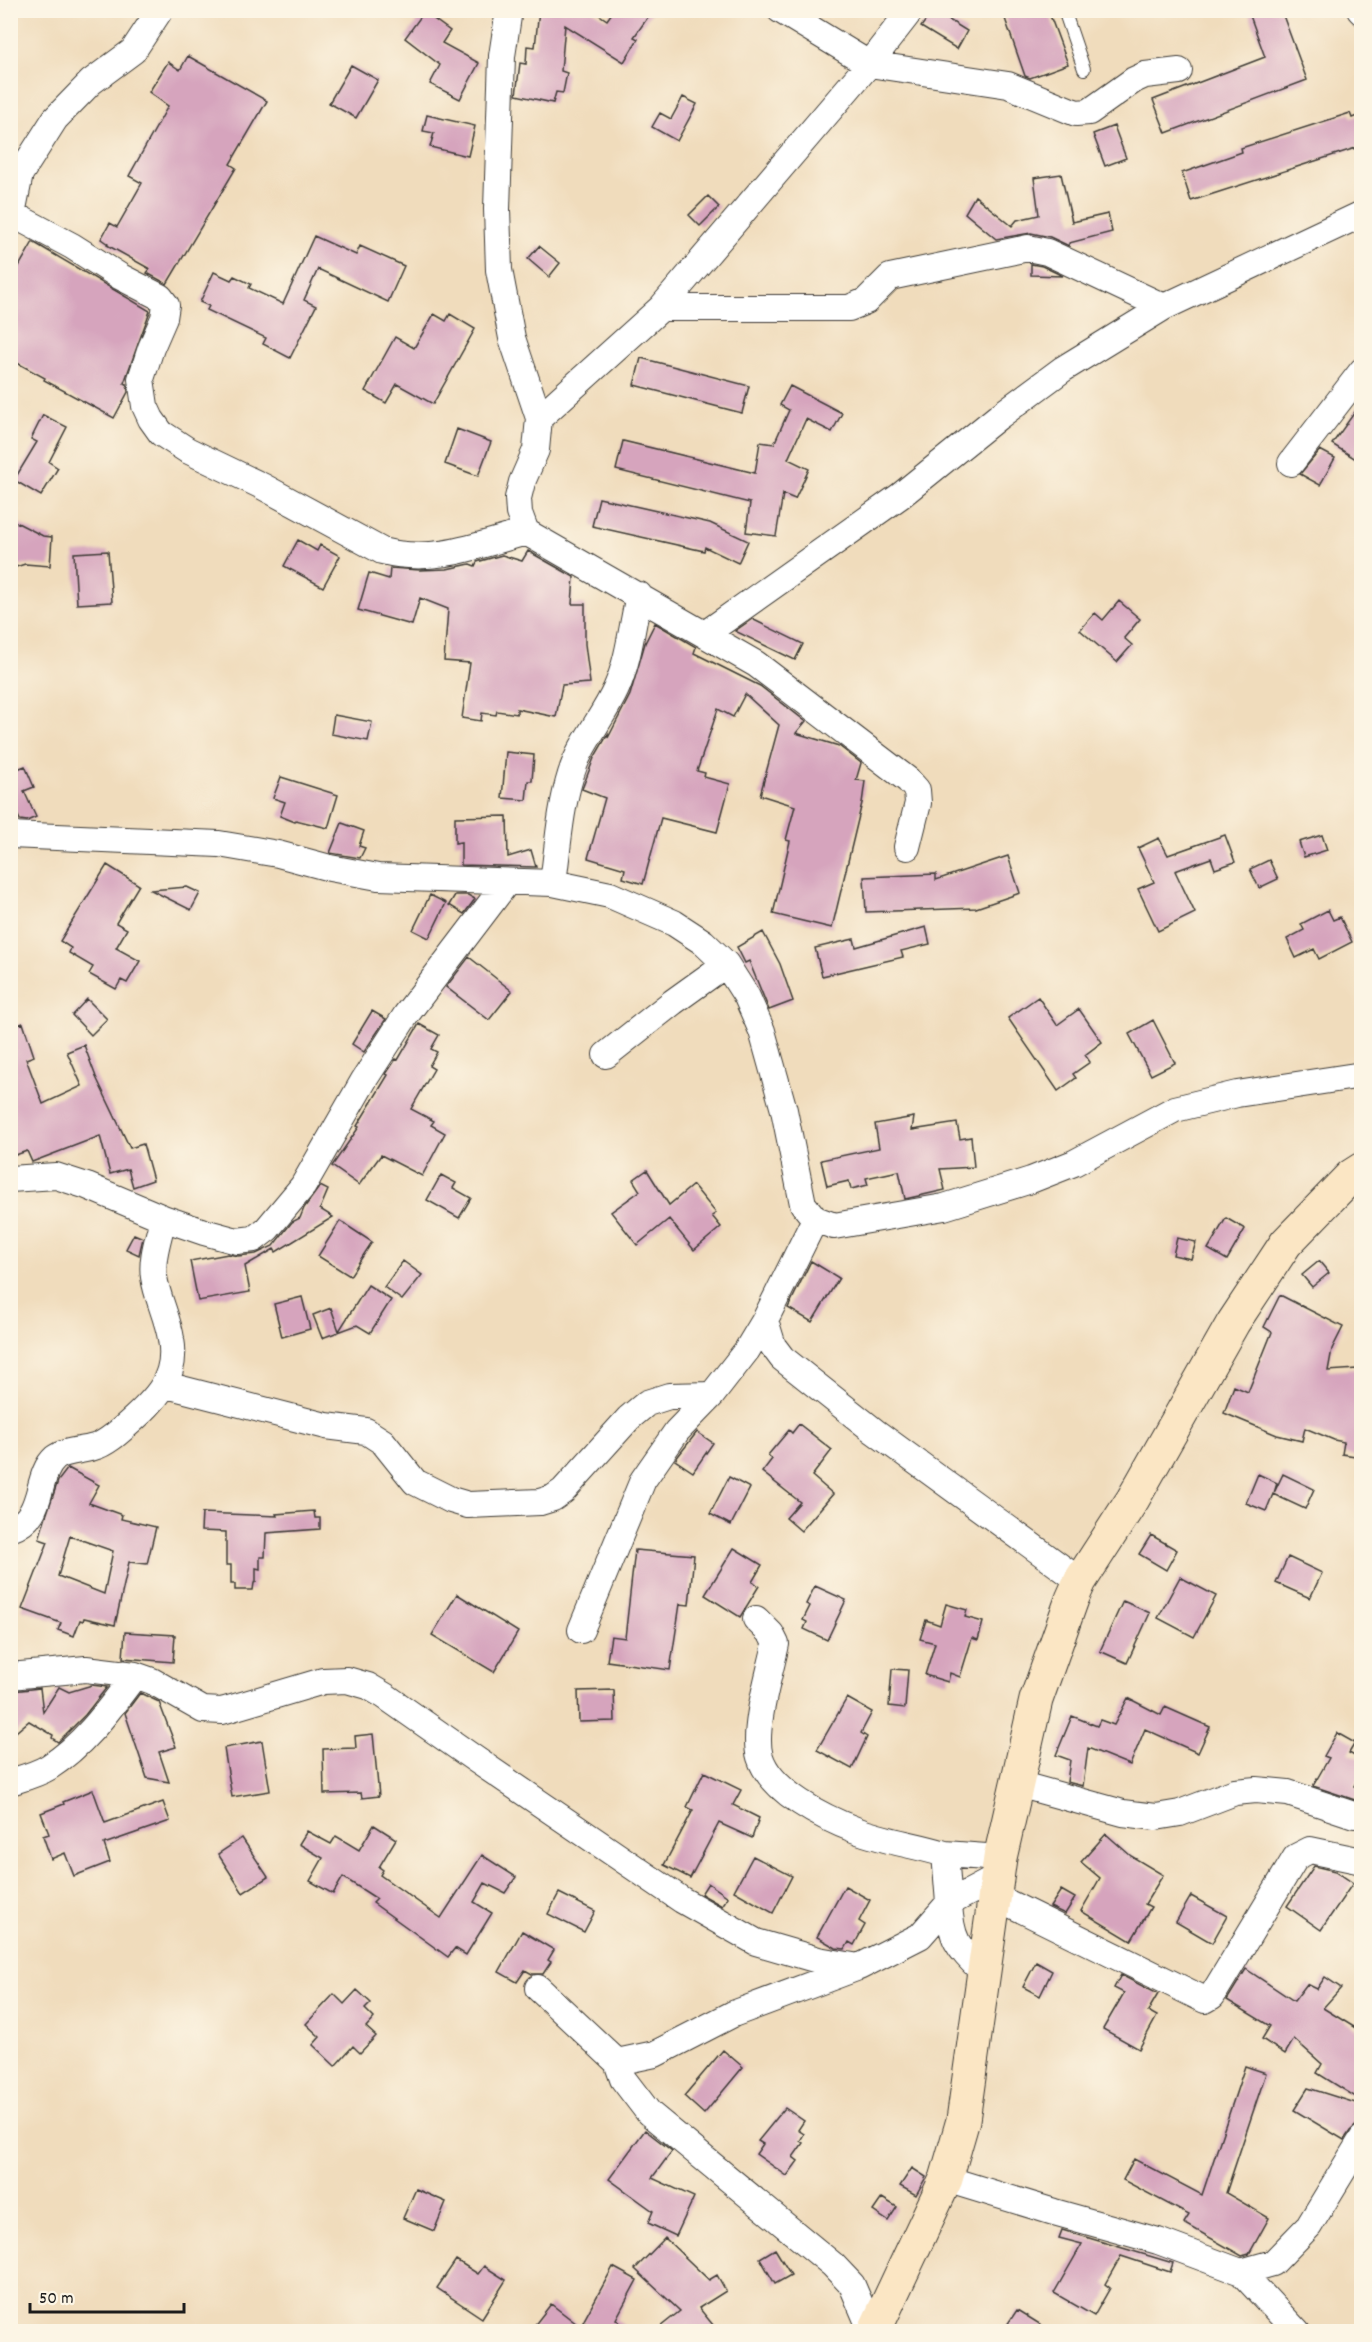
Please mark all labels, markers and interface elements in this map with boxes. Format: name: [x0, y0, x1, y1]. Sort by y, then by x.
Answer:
scale bar: [30, 2276, 184, 2314]
text: 50 m: [39, 2287, 74, 2312]

